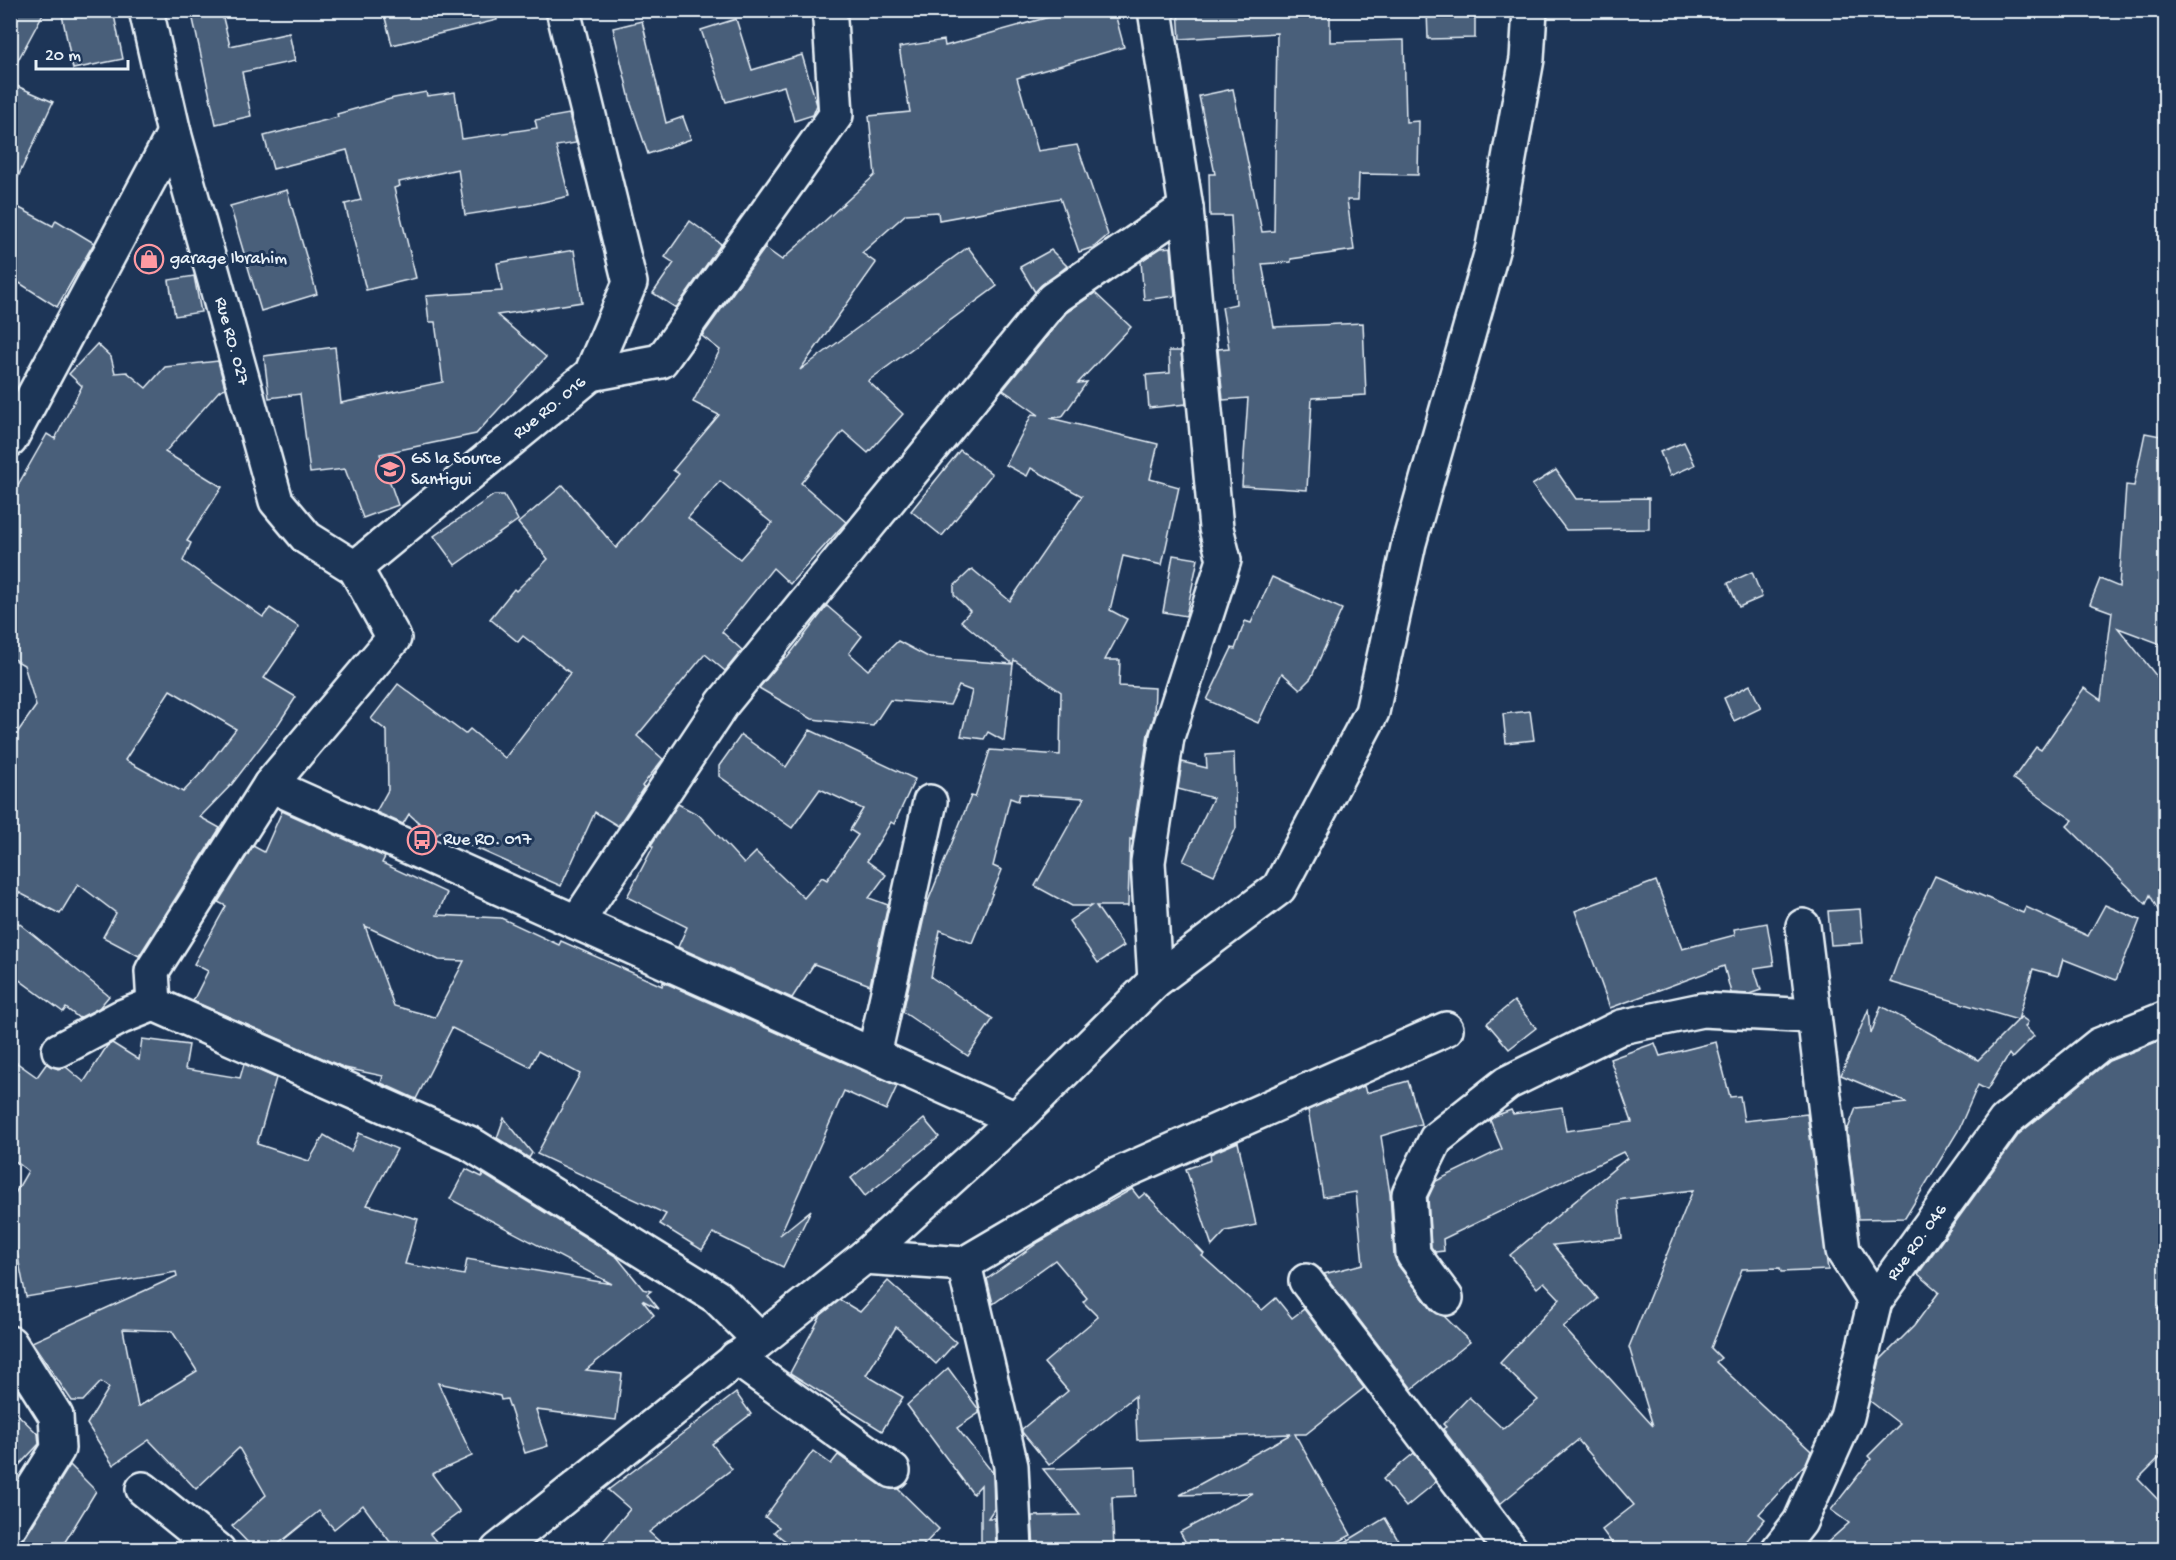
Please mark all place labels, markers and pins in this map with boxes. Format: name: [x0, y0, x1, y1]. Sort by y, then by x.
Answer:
shop icon: garage Ibrahim: [133, 243, 165, 275]
place label: garage Ibrahim: [170, 249, 287, 270]
place label: GS la Source Santigui: [411, 449, 502, 491]
school or university icon: GS la Source Santigui: [374, 453, 406, 485]
bus stop icon: Rue RO. 017: [406, 824, 438, 856]
place label: Rue RO. 017: [443, 830, 532, 851]

